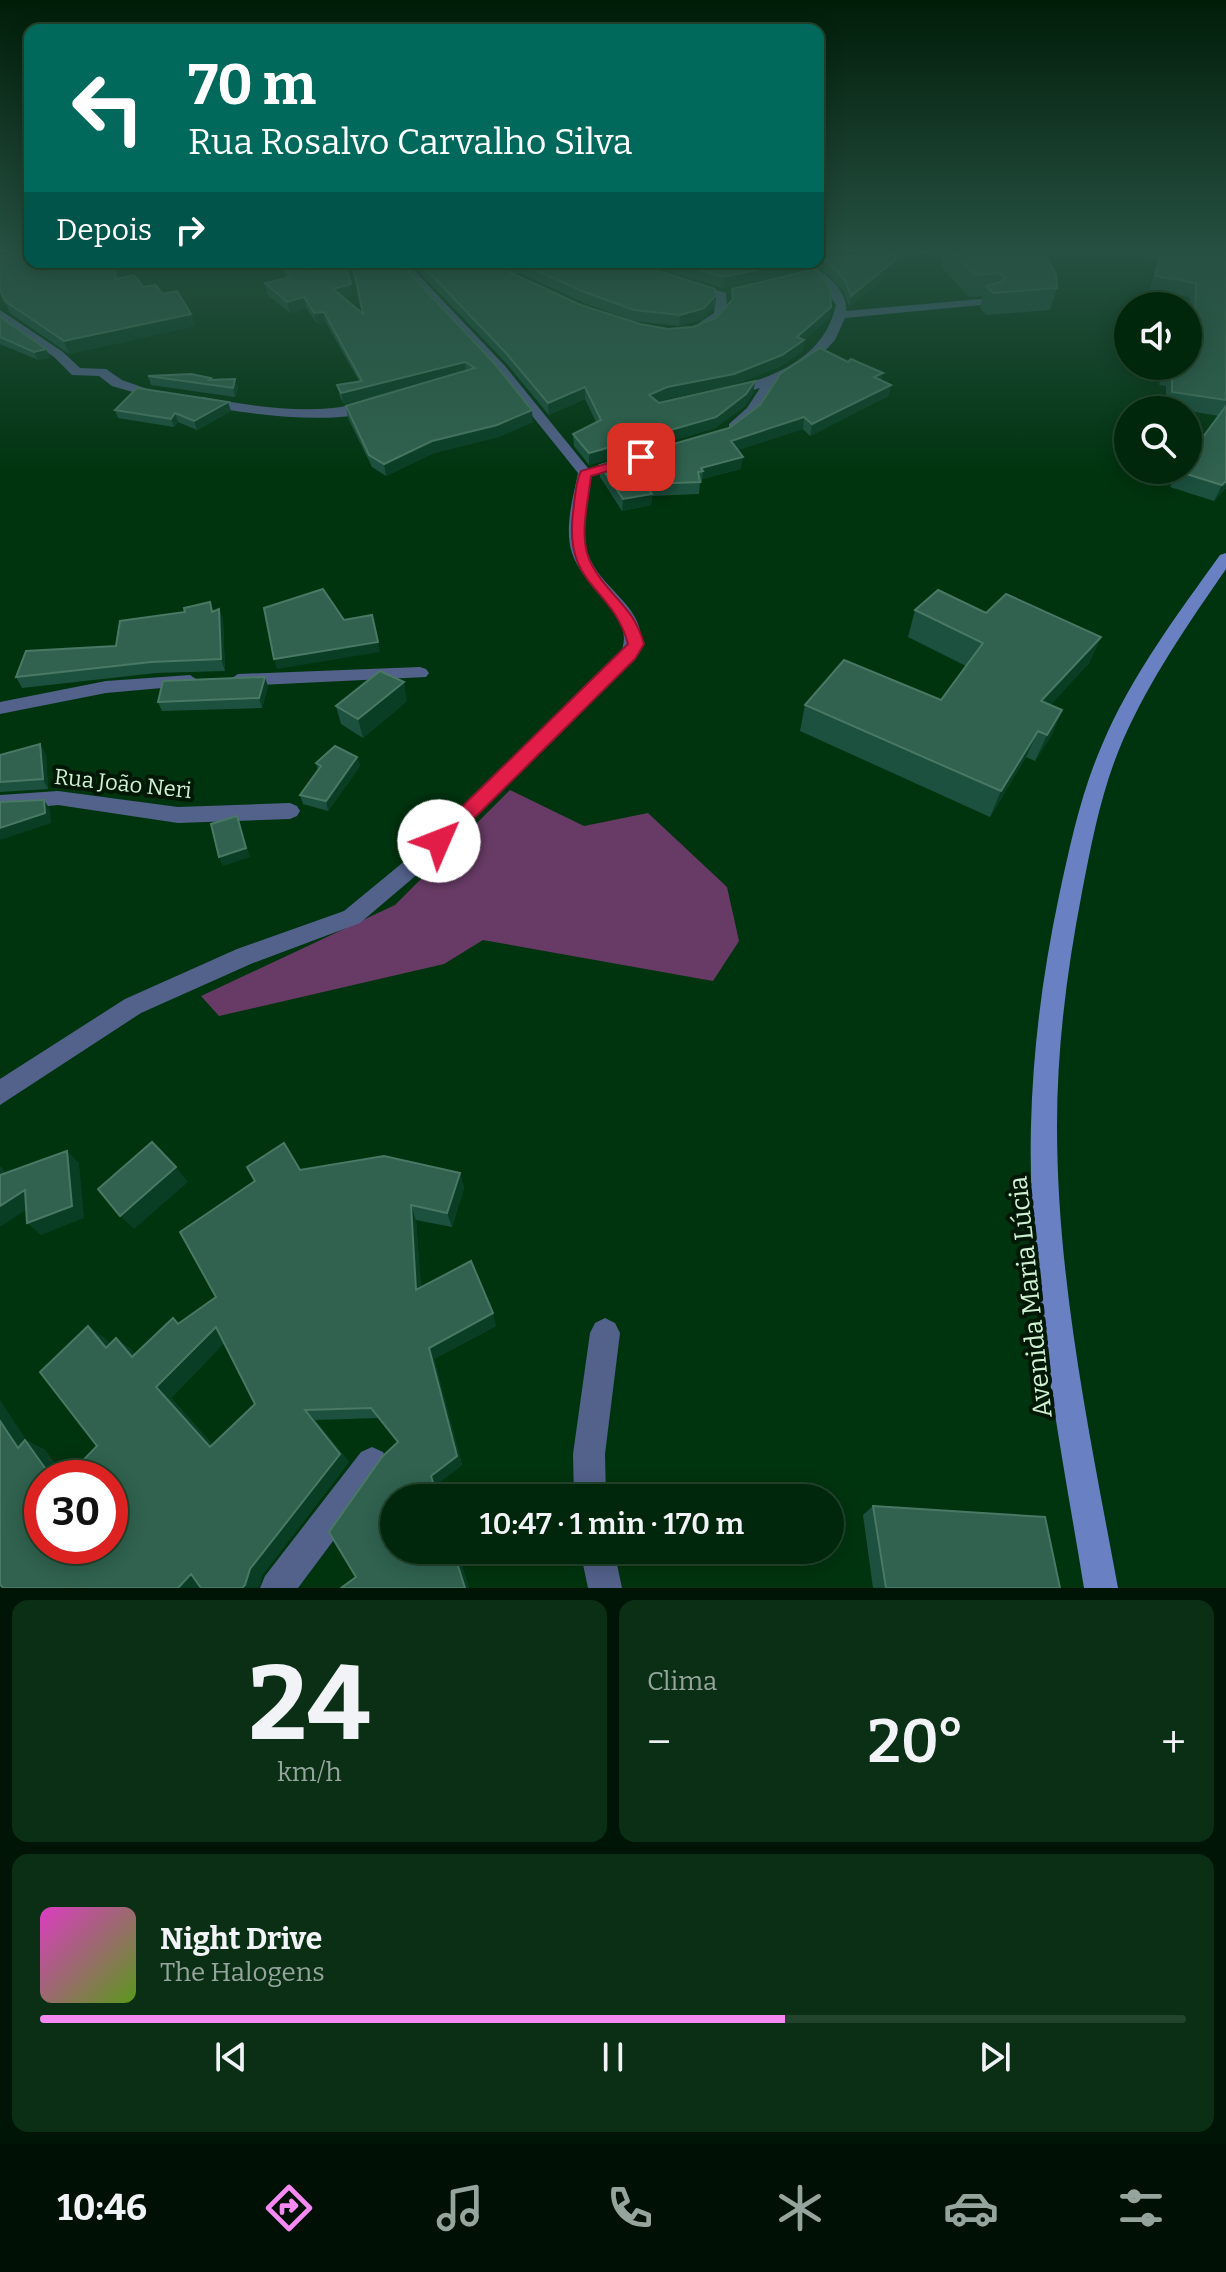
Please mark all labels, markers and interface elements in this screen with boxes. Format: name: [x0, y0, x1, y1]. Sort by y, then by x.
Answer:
text: 70 m: [188, 52, 316, 119]
icon: left: [56, 56, 160, 160]
text: Rua Rosalvo Carvalho Silva: [188, 120, 632, 164]
icon: right: [168, 208, 212, 252]
text: Depois: [56, 212, 152, 248]
map controls: [1114, 292, 1202, 484]
button: sound: [1114, 292, 1202, 380]
button: search: [1114, 396, 1202, 484]
pin: [607, 423, 675, 491]
icon: arrive: [619, 435, 663, 479]
street label: Rua João Neri: [53, 763, 193, 804]
position arrow: [397, 799, 481, 883]
street label: Avenida Maria Lúcia: [1002, 1175, 1059, 1419]
speed limit sign: 30: [24, 1460, 128, 1564]
text: 10:47 · 1 min · 170 m: [480, 1506, 744, 1542]
text: 24: [249, 1642, 370, 1767]
text: Clima: [647, 1666, 717, 1697]
text: 20°: [867, 1706, 965, 1778]
text: −: [647, 1716, 671, 1769]
text: +: [1161, 1716, 1186, 1769]
text: km/h: [277, 1757, 342, 1788]
text: Night Drive: [160, 1921, 322, 1957]
text: The Halogens: [160, 1957, 325, 1988]
icon: previous: [209, 2035, 253, 2079]
icon: pause: [591, 2035, 635, 2079]
icon: next: [973, 2035, 1017, 2079]
icon: directions: [261, 2180, 317, 2236]
icon: music: [432, 2180, 488, 2236]
icon: phone: [602, 2180, 658, 2236]
icon: climate: [772, 2180, 828, 2236]
icon: car: [943, 2180, 999, 2236]
icon: filters: [1113, 2180, 1169, 2236]
text: 10:46: [57, 2186, 147, 2230]

